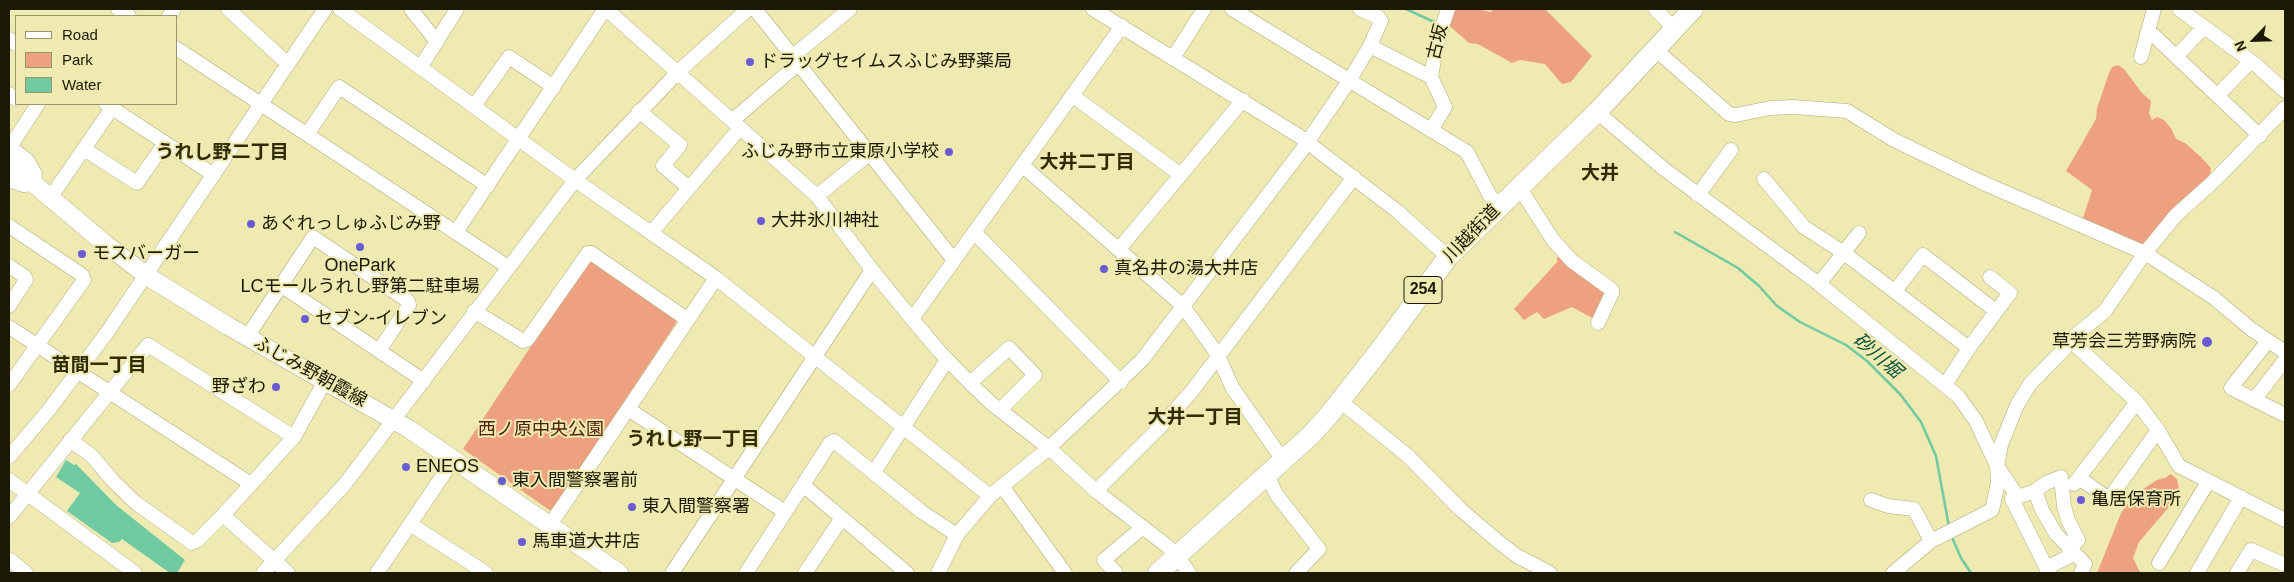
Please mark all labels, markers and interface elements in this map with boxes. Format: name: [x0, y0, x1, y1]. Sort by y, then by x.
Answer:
legend: [15, 15, 178, 105]
north arrow: [2229, 15, 2279, 65]
street label: 古坂: [1423, 22, 1453, 62]
text: Road: [62, 26, 98, 43]
text: N: [2231, 38, 2250, 54]
text: Park: [62, 51, 93, 68]
place label: ドラッグセイムスふじみ野薬局: [760, 51, 1012, 73]
marker: ドラッグセイムスふじみ野薬局: [744, 56, 756, 68]
text: Water: [62, 76, 101, 93]
place label: ふじみ野市立東原小学校: [741, 141, 939, 163]
district label: うれし野二丁目: [156, 142, 288, 164]
marker: ふじみ野市立東原小学校: [943, 146, 955, 158]
district label: 大井二丁目: [1040, 152, 1134, 174]
district label: 大井: [1581, 163, 1619, 185]
street label: 川越街道: [1439, 201, 1505, 267]
place label: 大井氷川神社: [771, 210, 879, 232]
place label: あぐれっしゅふじみ野: [261, 213, 441, 235]
marker: 大井氷川神社: [755, 215, 767, 227]
marker: あぐれっしゅふじみ野: [245, 218, 257, 230]
marker: OnePark LCモールうれし野第二駐車場: [354, 241, 366, 253]
place label: モスバーガー: [92, 243, 200, 265]
marker: モスバーガー: [76, 248, 88, 260]
place label: OnePark LCモールうれし野第二駐車場: [240, 255, 480, 298]
place label: 真名井の湯大井店: [1114, 258, 1258, 280]
marker: 真名井の湯大井店: [1098, 263, 1110, 275]
road number: 254: [1404, 276, 1442, 304]
place label: セブン-イレブン: [315, 308, 447, 330]
marker: セブン-イレブン: [299, 313, 311, 325]
water label: 砂川堀: [1848, 329, 1906, 383]
place label: 草芳会三芳野病院: [2052, 331, 2196, 353]
street label: ふじみ野朝霞線: [250, 332, 370, 412]
marker: 草芳会三芳野病院: [2200, 335, 2214, 349]
district label: 苗間一丁目: [52, 355, 146, 377]
place label: 野ざわ: [212, 376, 266, 398]
marker: 野ざわ: [270, 381, 282, 393]
district label: 大井一丁目: [1148, 407, 1242, 429]
park label: 西ノ原中央公園: [478, 419, 604, 441]
district label: うれし野一丁目: [627, 429, 759, 451]
place label: ENEOS: [416, 456, 479, 478]
marker: ENEOS: [400, 461, 412, 473]
place label: 東入間警察署前: [512, 470, 638, 492]
marker: 東入間警察署前: [496, 475, 508, 487]
place label: 亀居保育所: [2091, 489, 2181, 511]
marker: 亀居保育所: [2075, 494, 2087, 506]
place label: 東入間警察署: [642, 496, 750, 518]
marker: 東入間警察署: [626, 501, 638, 513]
place label: 馬車道大井店: [532, 531, 640, 553]
marker: 馬車道大井店: [516, 536, 528, 548]

